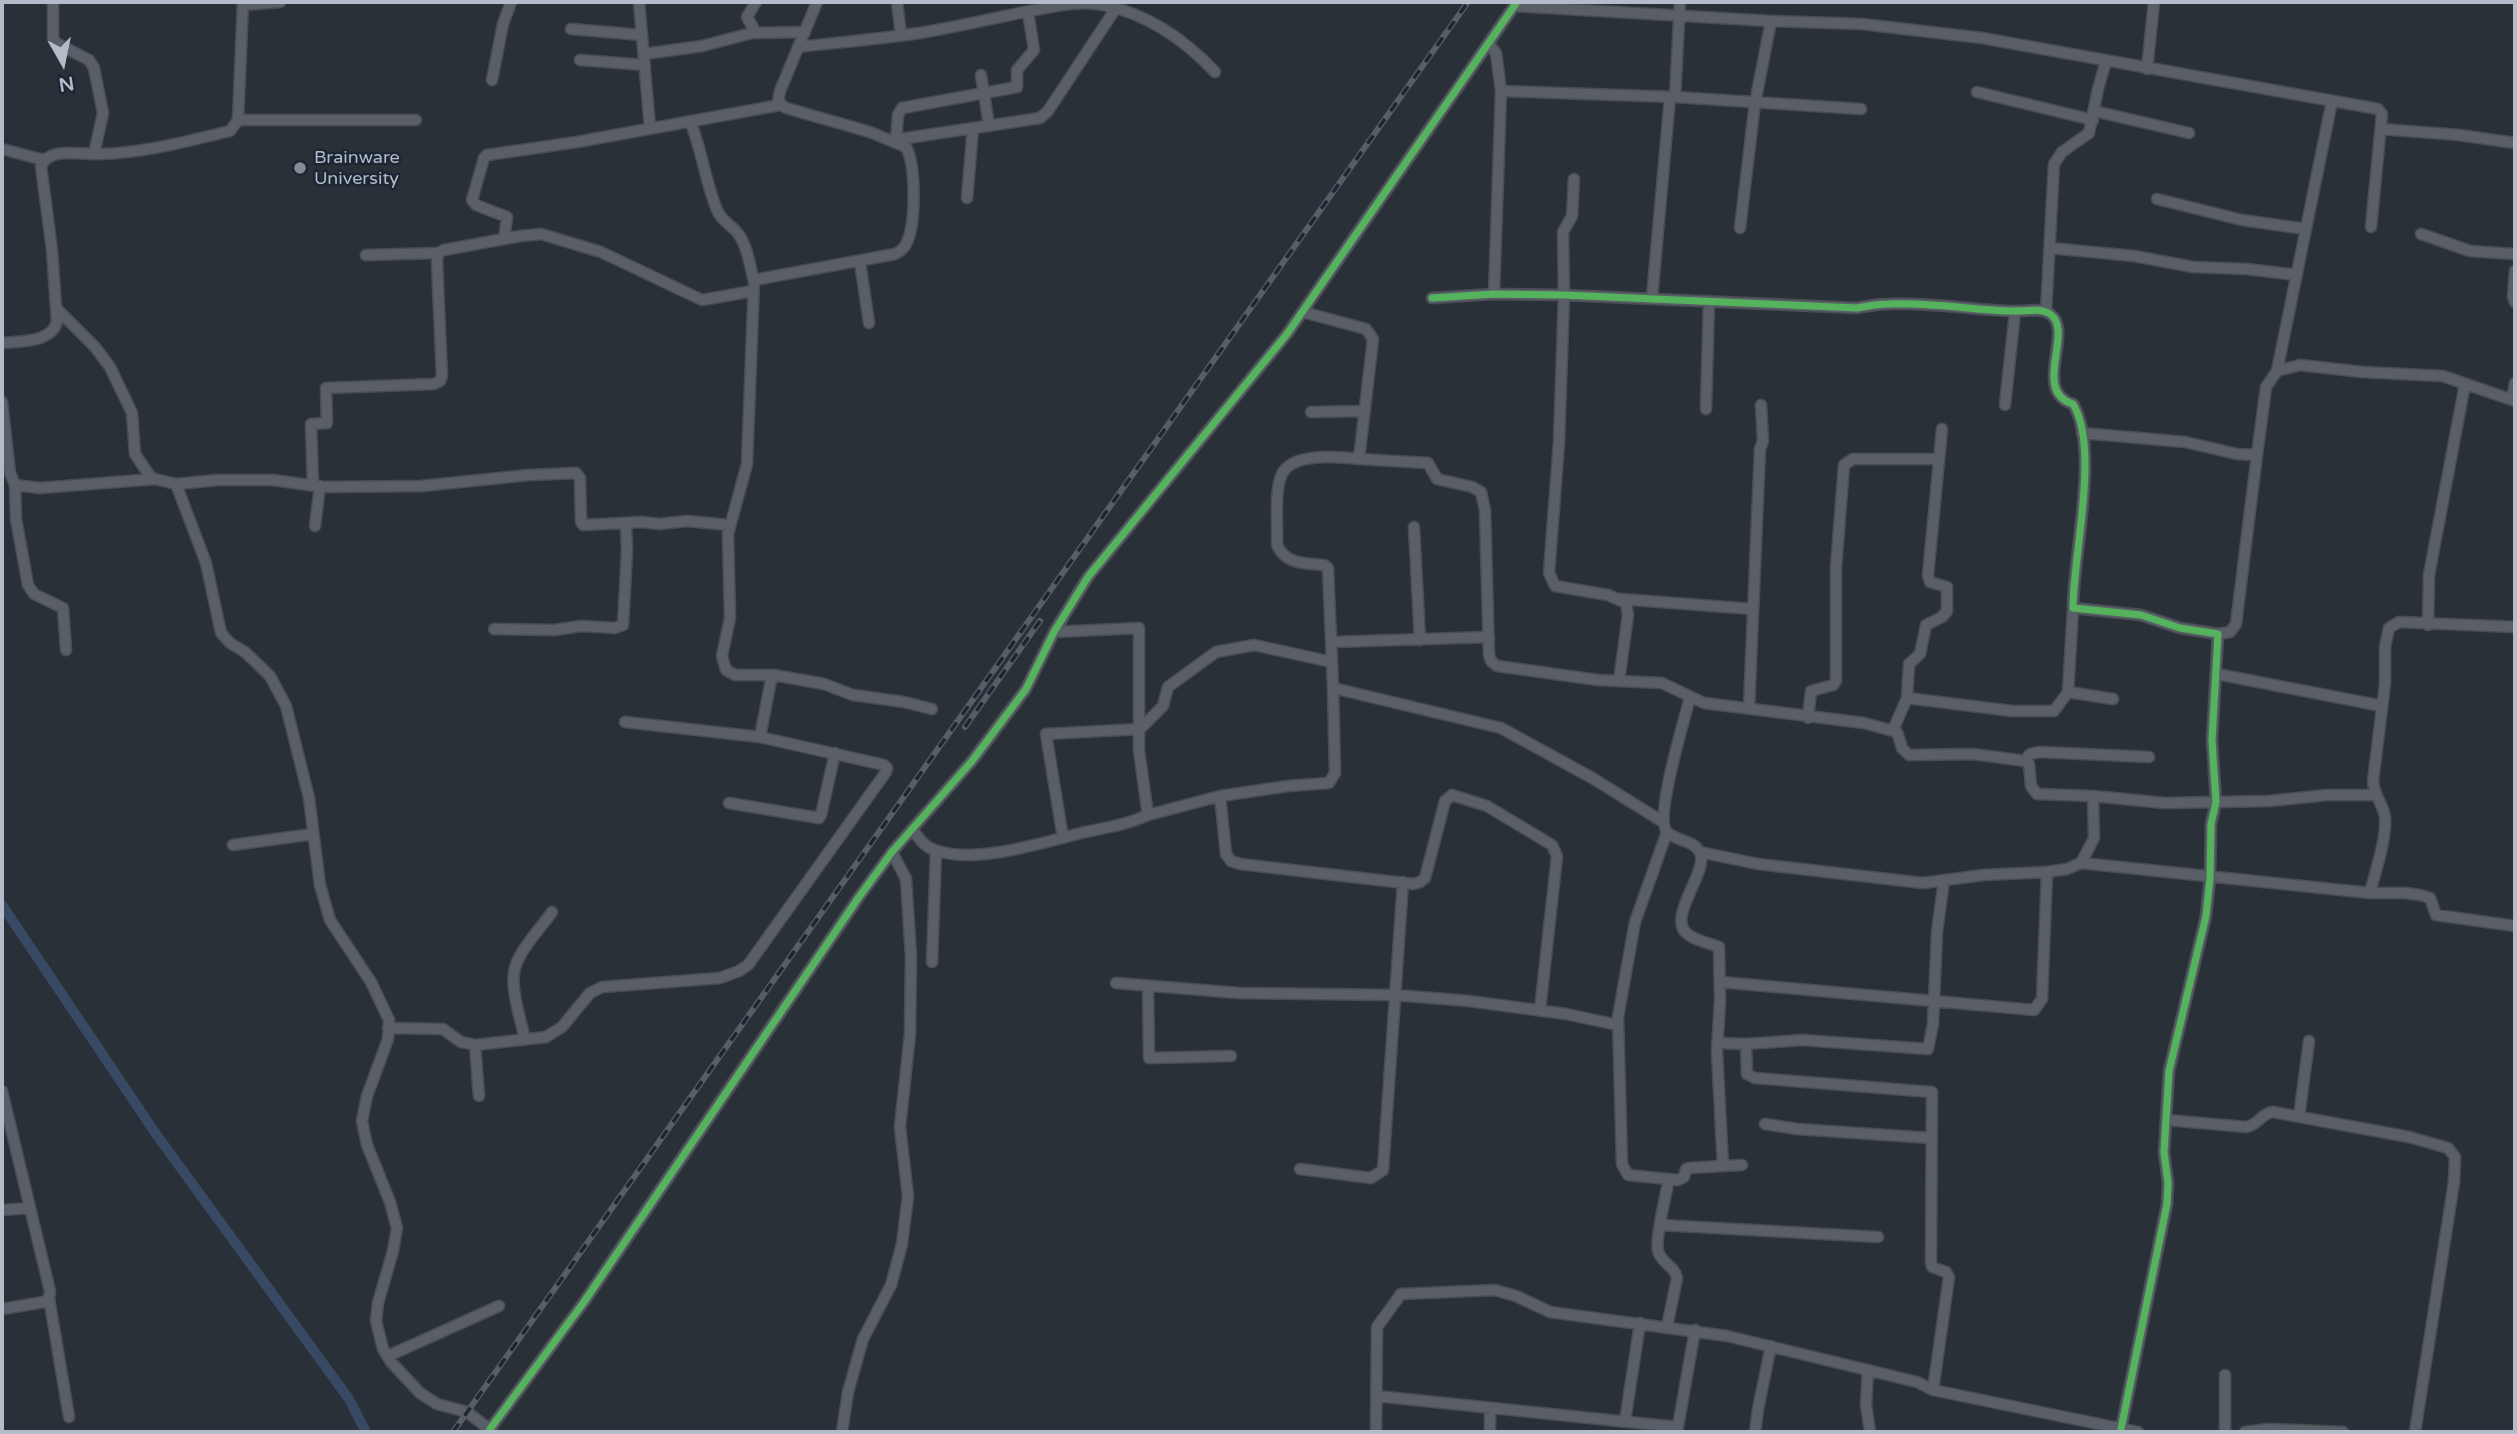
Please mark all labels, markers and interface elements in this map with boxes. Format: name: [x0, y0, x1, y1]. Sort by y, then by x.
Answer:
north arrow: [28, 28, 98, 98]
text: N: [57, 72, 76, 96]
place label: Brainware University: [314, 147, 400, 190]
marker: Brainware University: [292, 160, 308, 176]

